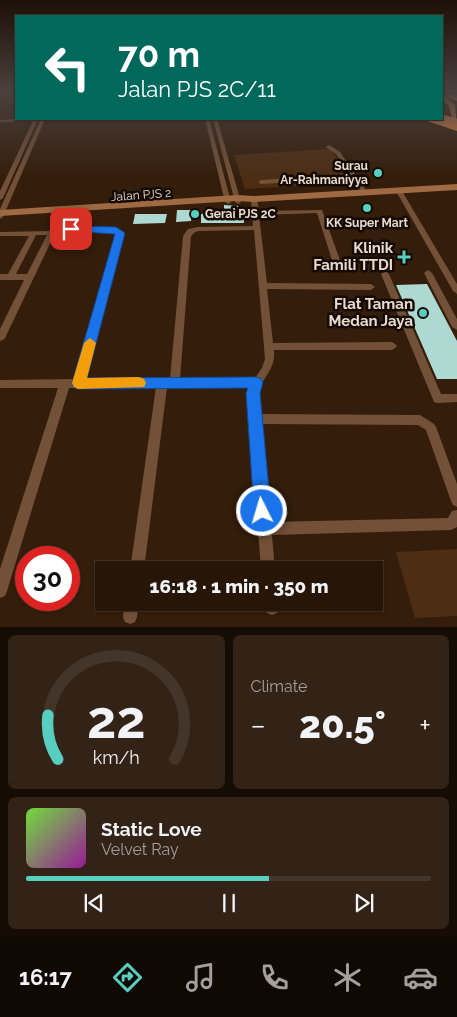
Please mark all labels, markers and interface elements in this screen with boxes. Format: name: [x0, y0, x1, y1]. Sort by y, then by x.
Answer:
text: 70 m: [118, 34, 200, 75]
icon: left: [35, 35, 100, 100]
text: Jalan PJS 2C/11: [118, 76, 276, 102]
place label: Surau Ar-Rahmaniyya: [280, 159, 368, 187]
marker: Surau Ar-Rahmaniyya: [372, 167, 384, 179]
street label: Jalan PJS 2: [110, 186, 172, 204]
marker: KK Super Mart: [361, 202, 373, 214]
place label: Gerai PJS 2C: [205, 207, 276, 221]
pin: [50, 208, 92, 250]
marker: Gerai PJS 2C: [189, 208, 201, 220]
icon: arrive: [57, 215, 85, 243]
place label: KK Super Mart: [326, 216, 408, 230]
place label: Klinik Famili TTDI: [313, 239, 394, 274]
marker: Klinik Famili TTDI: [397, 250, 411, 264]
place label: Flat Taman Medan Jaya: [328, 295, 413, 330]
marker: Flat Taman Medan Jaya: [417, 307, 429, 319]
position arrow: [235, 484, 287, 536]
speed limit sign: 30: [15, 546, 80, 611]
text: 16:18 · 1 min · 350 m: [150, 575, 328, 597]
text: Climate: [251, 677, 307, 696]
text: 22: [87, 689, 146, 750]
text: 20.5°: [299, 702, 386, 747]
text: −: [251, 709, 266, 742]
text: +: [419, 709, 431, 742]
text: km/h: [93, 747, 140, 768]
text: Static Love: [101, 818, 202, 840]
text: Velvet Ray: [101, 840, 179, 859]
icon: previous: [80, 889, 108, 917]
icon: pause: [215, 889, 243, 917]
icon: next: [350, 889, 378, 917]
icon: directions: [110, 960, 145, 995]
icon: music: [183, 960, 218, 995]
icon: phone: [257, 960, 292, 995]
icon: climate: [330, 960, 365, 995]
icon: car: [403, 960, 438, 995]
text: 16:17: [19, 964, 72, 990]

